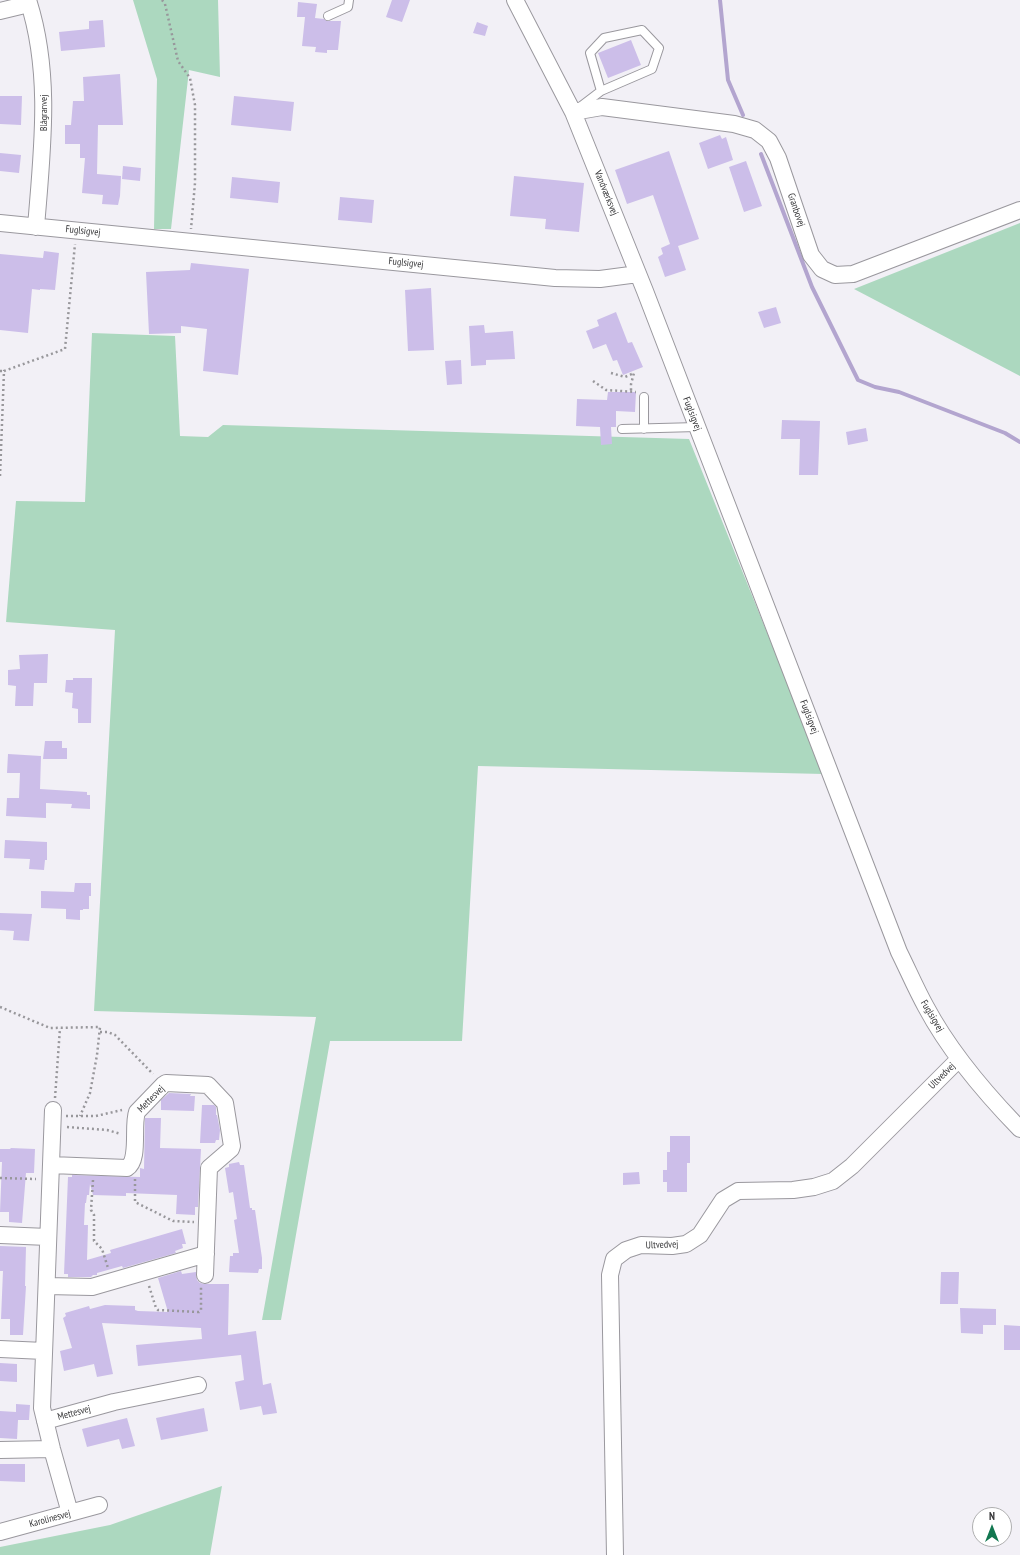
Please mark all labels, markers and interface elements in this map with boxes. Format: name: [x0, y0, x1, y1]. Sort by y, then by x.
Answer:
street label: Blågranvej: [38, 95, 50, 131]
street label: Vandværksvej: [592, 169, 620, 217]
street label: Granbovej: [785, 192, 807, 228]
street label: Fuglsigvej: [65, 223, 101, 239]
street label: Fuglsigvej: [388, 255, 424, 271]
street label: Fuglsigvej: [680, 395, 704, 433]
street label: Fuglsigvej: [797, 698, 821, 736]
street label: Fuglsigvej: [918, 998, 946, 1034]
street label: Ultvedvej: [926, 1060, 958, 1092]
street label: Mettesvej: [135, 1083, 167, 1115]
street label: Ultvedvej: [645, 1238, 679, 1252]
street label: Mettesvej: [56, 1403, 92, 1423]
north arrow: [972, 1507, 1012, 1547]
street label: Karolinesvej: [28, 1508, 72, 1530]
text: N: [989, 1509, 995, 1523]

